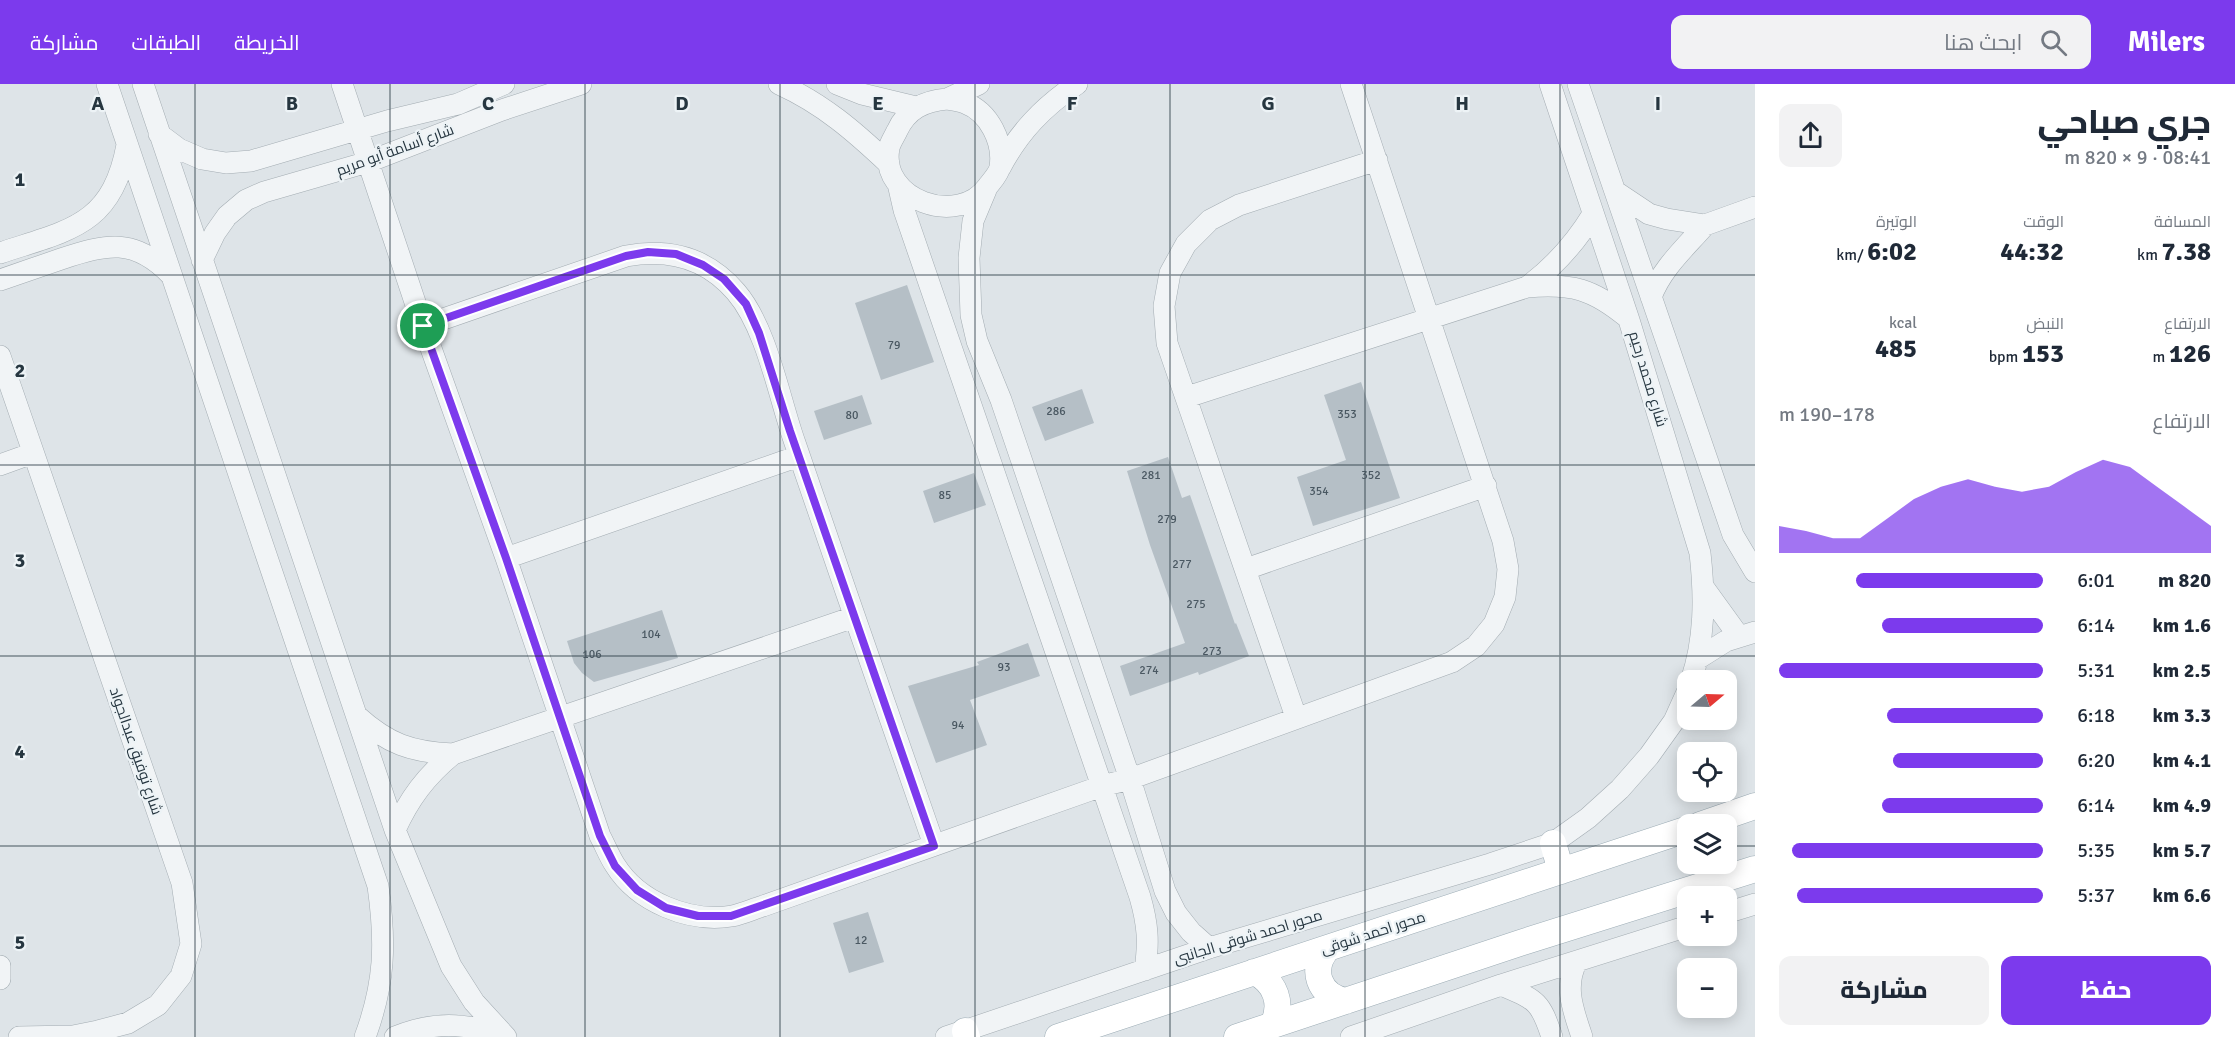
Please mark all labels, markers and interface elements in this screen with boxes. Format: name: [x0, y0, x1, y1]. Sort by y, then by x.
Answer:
search box: [1671, 15, 2091, 69]
text: Milers: [2127, 25, 2205, 59]
icon: search: [2037, 26, 2070, 59]
text: ابحث هنا: [1944, 29, 2022, 56]
text: مشاركة: [30, 30, 99, 56]
text: الطبقات: [132, 30, 201, 56]
text: الخريطة: [234, 30, 300, 56]
text: A: [92, 91, 105, 116]
text: B: [286, 91, 298, 116]
text: C: [482, 91, 494, 116]
text: D: [675, 91, 689, 116]
text: E: [872, 91, 884, 116]
text: F: [1067, 91, 1078, 116]
text: G: [1261, 91, 1275, 116]
text: H: [1455, 91, 1469, 116]
text: I: [1655, 91, 1661, 116]
text: جري صباحي: [2037, 102, 2211, 143]
button: share: [1779, 104, 1842, 167]
street label: شارع أسامة أبو مريم: [333, 119, 457, 182]
text: 08:41 · 9 × 820 m: [2064, 145, 2211, 170]
text: 1: [15, 167, 26, 192]
text: الوتيرة: [1876, 212, 1917, 232]
text: الوقت: [2023, 212, 2064, 232]
text: المسافة: [2154, 212, 2211, 232]
text: 6:02: [1867, 236, 1917, 268]
text: 44:32: [2000, 236, 2064, 268]
text: 7.38: [2161, 236, 2211, 268]
text: /km: [1836, 245, 1867, 265]
text: km: [2137, 245, 2161, 265]
pin: [397, 300, 448, 351]
icon: arrive: [406, 309, 439, 342]
text: kcal: [1889, 313, 1917, 333]
text: النبض: [2026, 314, 2064, 334]
text: الارتفاع: [2164, 314, 2211, 334]
street label: شارع محمد رحيم: [1623, 329, 1671, 430]
text: 485: [1875, 333, 1917, 365]
house number: 79: [888, 338, 900, 353]
text: 153: [2022, 338, 2064, 370]
text: 126: [2169, 338, 2211, 370]
text: bpm: [1989, 347, 2022, 367]
text: m: [2153, 347, 2169, 367]
text: 2: [15, 358, 25, 383]
text: 178–190 m: [1779, 402, 1875, 427]
house number: 286: [1046, 404, 1066, 419]
house number: 353: [1337, 407, 1357, 422]
house number: 80: [846, 408, 858, 423]
text: الارتفاع: [2152, 409, 2211, 434]
house number: 281: [1141, 468, 1161, 483]
house number: 352: [1361, 468, 1381, 483]
house number: 354: [1309, 484, 1329, 499]
house number: 85: [939, 488, 951, 503]
house number: 279: [1157, 512, 1177, 527]
text: 3: [15, 548, 25, 573]
house number: 277: [1172, 557, 1192, 572]
text: 6:01: [2077, 568, 2115, 593]
text: 820 m: [2158, 568, 2211, 593]
house number: 275: [1186, 597, 1206, 612]
text: 6:14: [2077, 613, 2115, 638]
text: 1.6 km: [2153, 613, 2211, 638]
house number: 104: [641, 627, 661, 642]
house number: 273: [1202, 644, 1222, 659]
house number: 106: [582, 647, 602, 662]
text: 5:31: [2077, 658, 2115, 683]
text: 2.5 km: [2153, 658, 2211, 683]
house number: 93: [998, 660, 1010, 675]
house number: 274: [1139, 663, 1159, 678]
north arrow: [1677, 670, 1737, 730]
map controls: [1677, 670, 1737, 1018]
street label: شارع توفيق عبدالجواد: [104, 685, 166, 818]
text: 6:18: [2077, 703, 2115, 728]
text: 3.3 km: [2153, 703, 2211, 728]
house number: 94: [952, 718, 965, 733]
text: 4: [15, 739, 26, 764]
button: locate: [1677, 742, 1737, 802]
text: 6:20: [2077, 748, 2115, 773]
text: 4.1 km: [2153, 748, 2211, 773]
text: 6:14: [2077, 793, 2115, 818]
text: 4.9 km: [2153, 793, 2211, 818]
button: layers: [1677, 814, 1737, 874]
text: 5:35: [2077, 838, 2115, 863]
text: 5.7 km: [2153, 838, 2211, 863]
text: 5:37: [2077, 883, 2115, 908]
text: 6.6 km: [2153, 883, 2211, 908]
button: +: [1677, 886, 1737, 946]
street label: محور احمد شوقى الجانبى: [1172, 906, 1325, 969]
street label: محور احمد شوقى: [1318, 908, 1428, 959]
text: 5: [15, 930, 25, 955]
house number: 12: [855, 933, 867, 948]
button: مشاركة: [1779, 956, 1989, 1025]
button: حفظ: [2001, 956, 2211, 1025]
button: −: [1677, 958, 1737, 1018]

